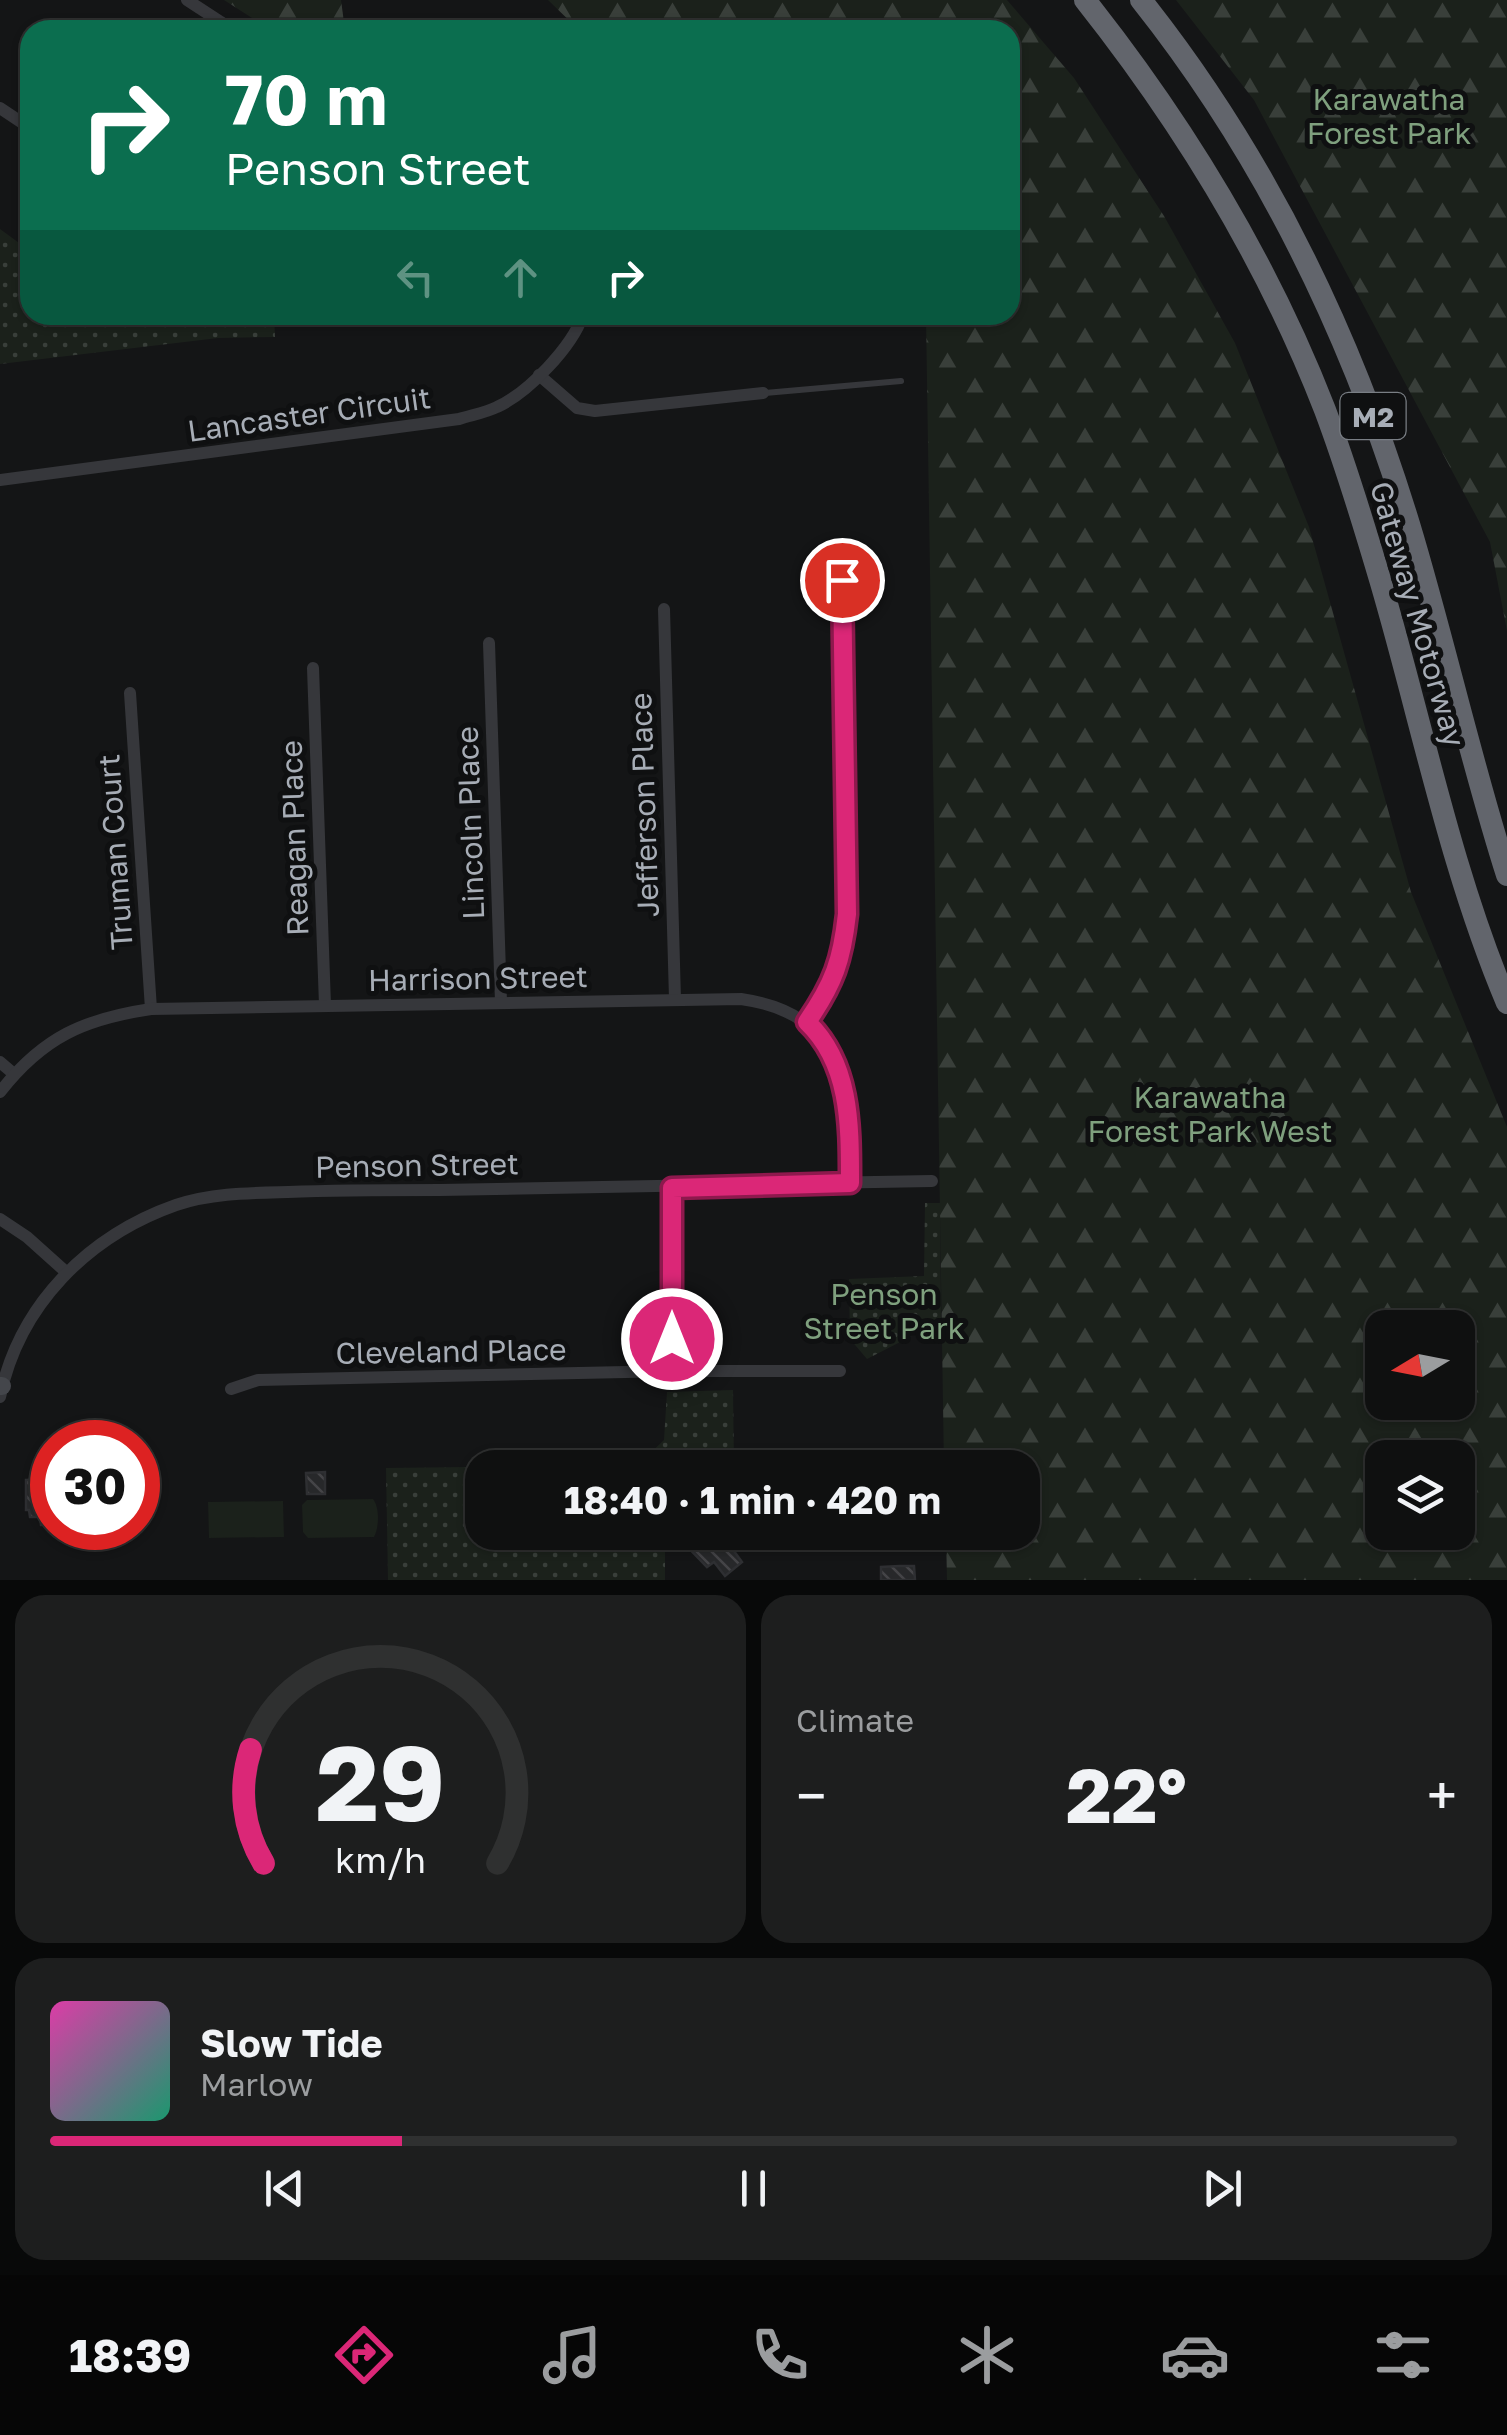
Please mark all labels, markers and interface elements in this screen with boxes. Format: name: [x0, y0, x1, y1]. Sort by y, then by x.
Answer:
text: 70 m: [225, 56, 387, 140]
icon: right: [60, 60, 190, 190]
park label: Karawatha Forest Park: [1307, 81, 1471, 151]
text: Penson Street: [225, 141, 531, 195]
icon: left: [388, 250, 443, 305]
icon: ahead: [493, 250, 548, 305]
icon: right: [598, 250, 653, 305]
street label: Lancaster Circuit: [185, 379, 433, 449]
road number: M2: [1340, 393, 1406, 439]
street label: Gateway Motorway: [1363, 477, 1473, 751]
pin: [800, 538, 885, 623]
icon: arrive: [815, 553, 870, 608]
street label: Jefferson Place: [622, 692, 666, 918]
street label: Lincoln Place: [449, 726, 491, 920]
street label: Reagan Place: [273, 740, 315, 936]
street label: Truman Court: [90, 753, 140, 951]
street label: Harrison Street: [368, 958, 588, 998]
park label: Karawatha Forest Park West: [1087, 1079, 1333, 1149]
street label: Penson Street: [315, 1145, 519, 1185]
park label: Penson Street Park: [803, 1276, 965, 1346]
position arrow: [620, 1287, 724, 1391]
north arrow: [1365, 1310, 1475, 1420]
map controls: [1365, 1310, 1475, 1550]
street label: Cleveland Place: [335, 1331, 567, 1371]
speed limit sign: 30: [30, 1420, 160, 1550]
button: layers: [1365, 1440, 1475, 1550]
text: 18:40 · 1 min · 420 m: [564, 1477, 941, 1522]
text: Climate: [796, 1701, 914, 1739]
text: 29: [316, 1719, 445, 1844]
text: 22°: [1066, 1749, 1187, 1840]
text: −: [796, 1762, 826, 1828]
text: +: [1427, 1762, 1457, 1828]
text: km/h: [335, 1838, 426, 1881]
text: Slow Tide: [200, 2020, 383, 2065]
text: Marlow: [200, 2065, 313, 2103]
icon: previous: [257, 2161, 312, 2216]
icon: pause: [726, 2161, 781, 2216]
icon: next: [1195, 2161, 1250, 2216]
icon: directions: [329, 2320, 399, 2390]
icon: music: [537, 2320, 607, 2390]
icon: phone: [745, 2320, 815, 2390]
icon: climate: [952, 2320, 1022, 2390]
icon: car: [1160, 2320, 1230, 2390]
icon: filters: [1368, 2320, 1438, 2390]
text: 18:39: [69, 2328, 191, 2382]

